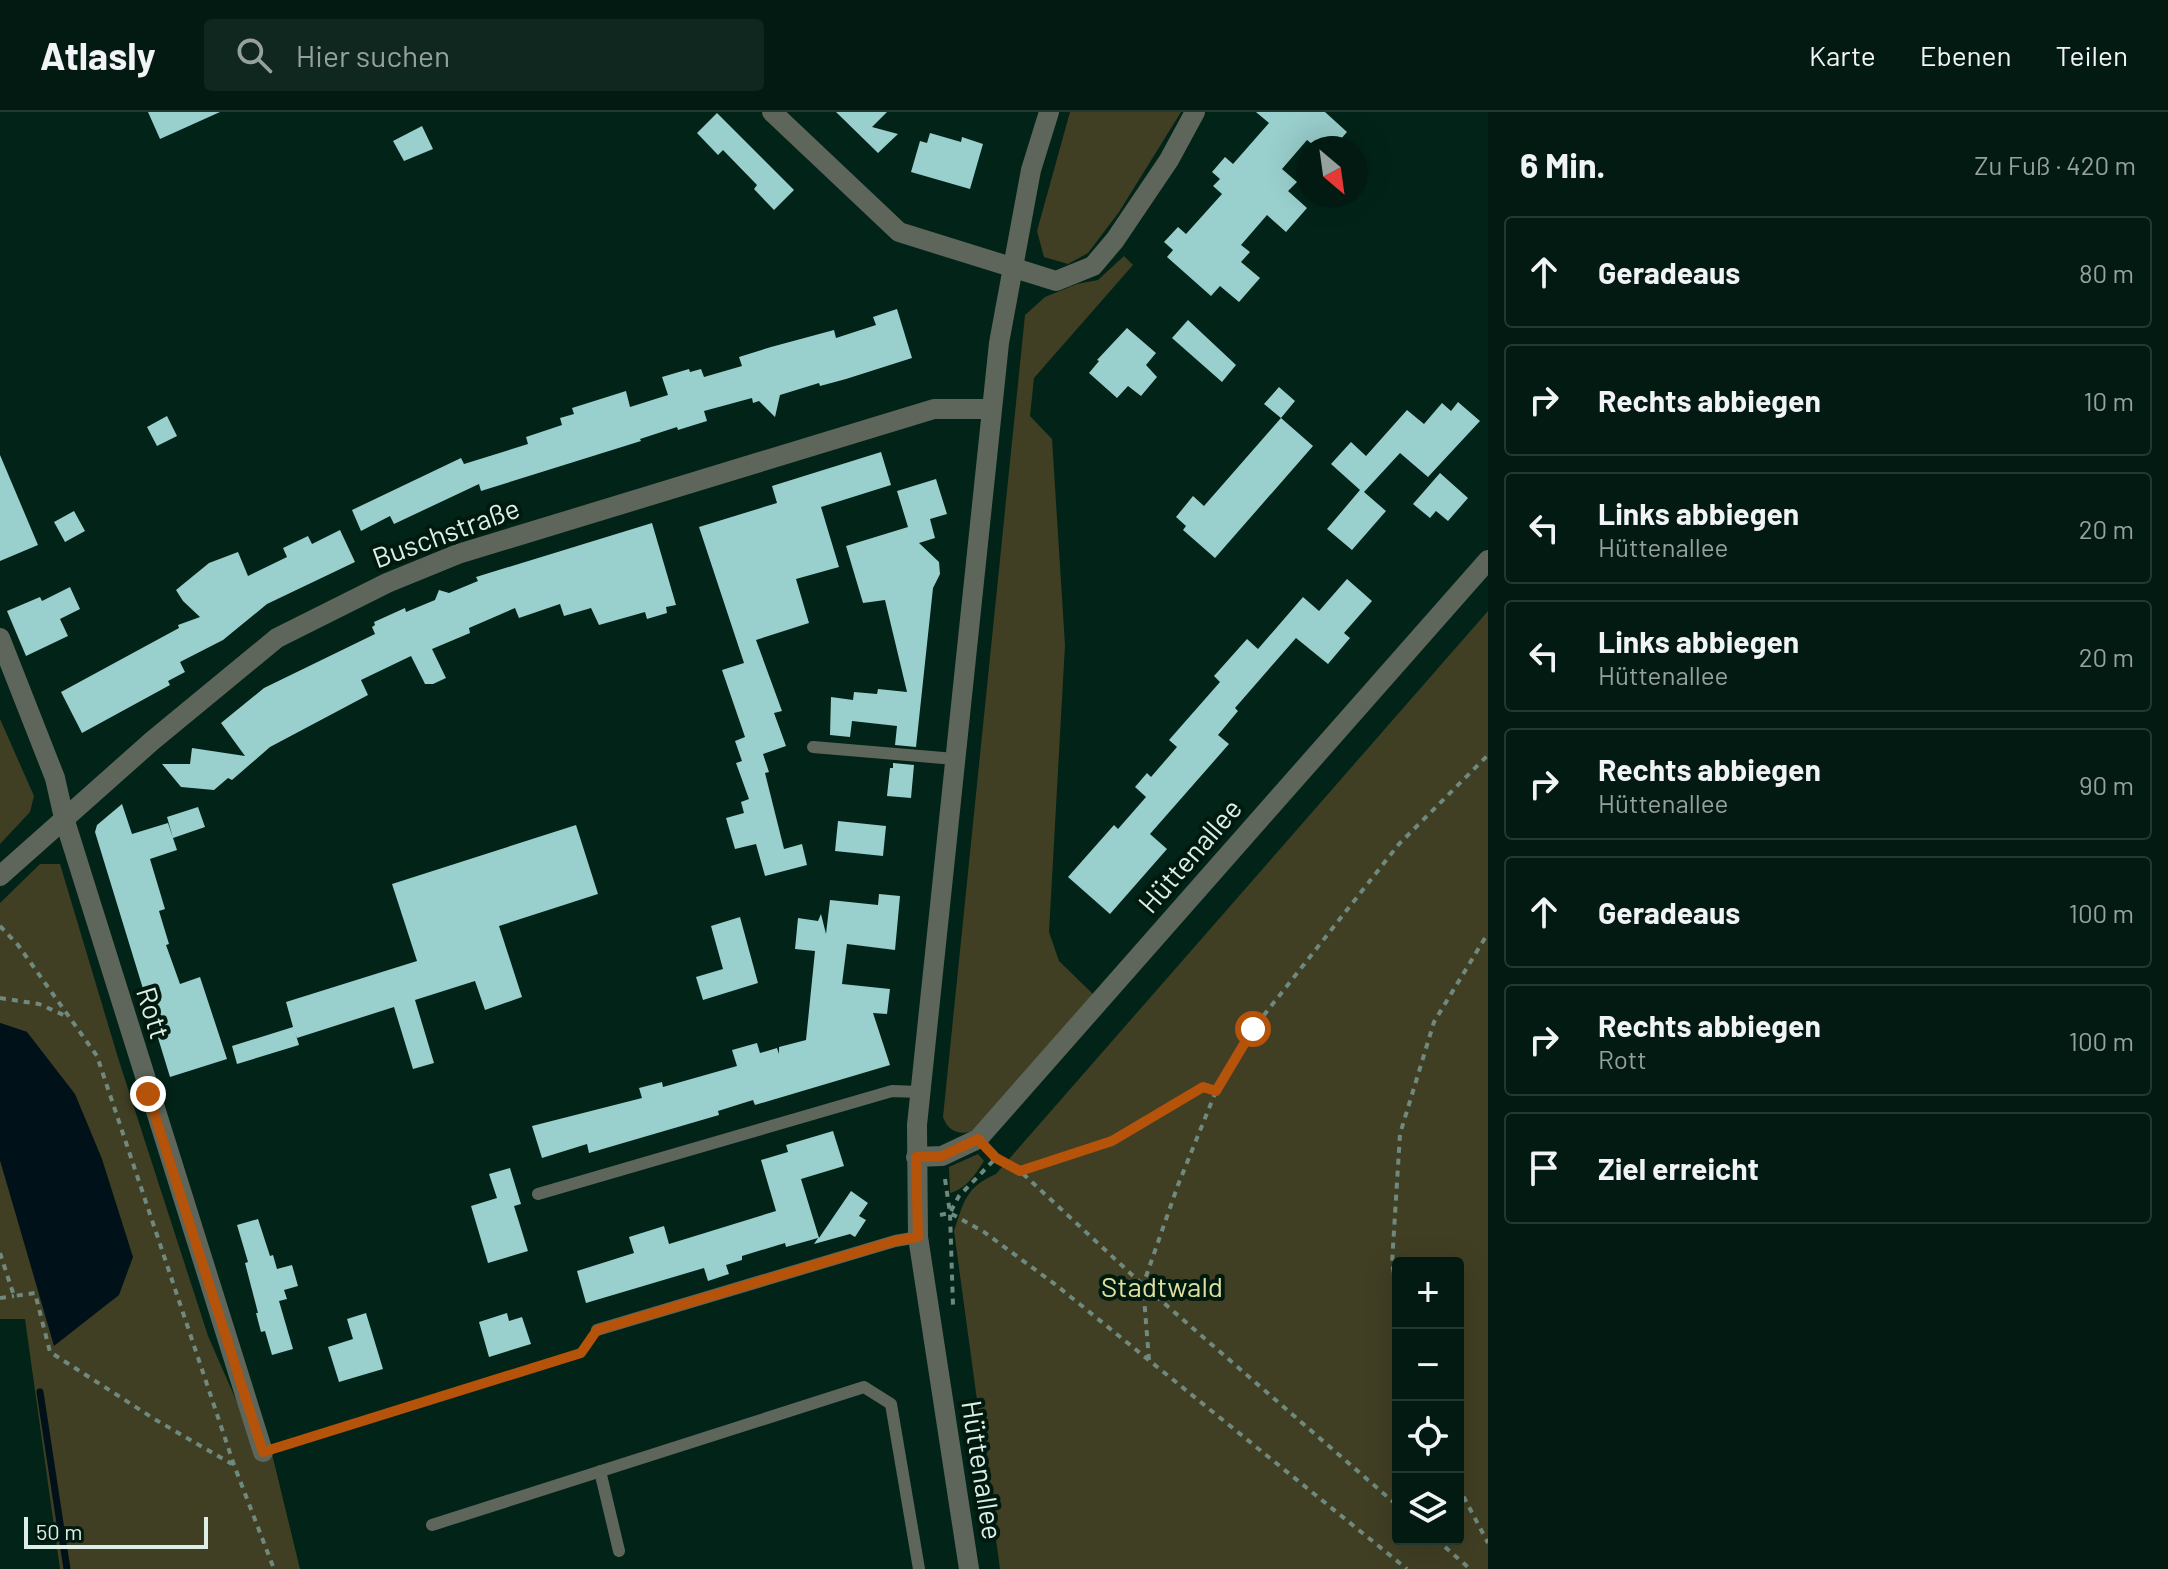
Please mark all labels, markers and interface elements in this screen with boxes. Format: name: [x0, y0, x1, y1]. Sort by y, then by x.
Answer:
search box: [204, 19, 764, 91]
text: Atlasly: [40, 32, 156, 78]
icon: search: [232, 33, 276, 77]
text: Hier suchen: [296, 37, 450, 73]
text: Karte: [1809, 38, 1876, 72]
text: Ebenen: [1920, 38, 2012, 72]
text: Teilen: [2056, 38, 2128, 72]
north arrow: [1296, 136, 1368, 208]
text: 6 Min.: [1520, 144, 1606, 185]
text: Zu Fuß · 420 m: [1974, 149, 2136, 180]
icon: ahead: [1522, 250, 1566, 294]
text: Geradeaus: [1598, 254, 1740, 290]
text: 80 m: [2079, 257, 2134, 288]
icon: right: [1522, 378, 1566, 422]
text: Rechts abbiegen: [1598, 382, 1821, 418]
text: 10 m: [2084, 385, 2134, 416]
street label: Buschstraße: [368, 490, 524, 574]
text: Links abbiegen: [1598, 495, 1799, 531]
icon: left: [1522, 506, 1566, 550]
text: 20 m: [2079, 513, 2134, 544]
text: Hüttenallee: [1598, 531, 1728, 562]
text: Links abbiegen: [1598, 623, 1799, 659]
icon: left: [1522, 634, 1566, 678]
text: 20 m: [2079, 641, 2134, 672]
text: Hüttenallee: [1598, 659, 1728, 690]
text: Rechts abbiegen: [1598, 751, 1821, 787]
icon: right: [1522, 762, 1566, 806]
text: 90 m: [2079, 769, 2134, 800]
text: Hüttenallee: [1598, 787, 1728, 818]
street label: Hüttenallee: [1130, 791, 1248, 919]
icon: ahead: [1522, 890, 1566, 934]
text: Geradeaus: [1598, 894, 1740, 930]
text: 100 m: [2069, 897, 2134, 928]
street label: Rott: [130, 983, 178, 1043]
text: Rechts abbiegen: [1598, 1007, 1821, 1043]
route start: [1235, 1011, 1271, 1047]
icon: right: [1522, 1018, 1566, 1062]
text: 100 m: [2069, 1025, 2134, 1056]
text: Rott: [1598, 1043, 1647, 1074]
route end: [130, 1076, 166, 1112]
icon: arrive: [1522, 1146, 1566, 1190]
text: Ziel erreicht: [1598, 1150, 1759, 1186]
map controls: [1392, 1257, 1464, 1545]
button: +: [1392, 1257, 1464, 1329]
park label: Stadtwald: [1101, 1269, 1223, 1303]
button: −: [1392, 1329, 1464, 1401]
street label: Hüttenallee: [955, 1398, 1011, 1542]
button: locate: [1392, 1401, 1464, 1473]
button: layers: [1392, 1473, 1464, 1545]
scale bar: [24, 1513, 208, 1549]
text: 50 m: [36, 1518, 82, 1544]

